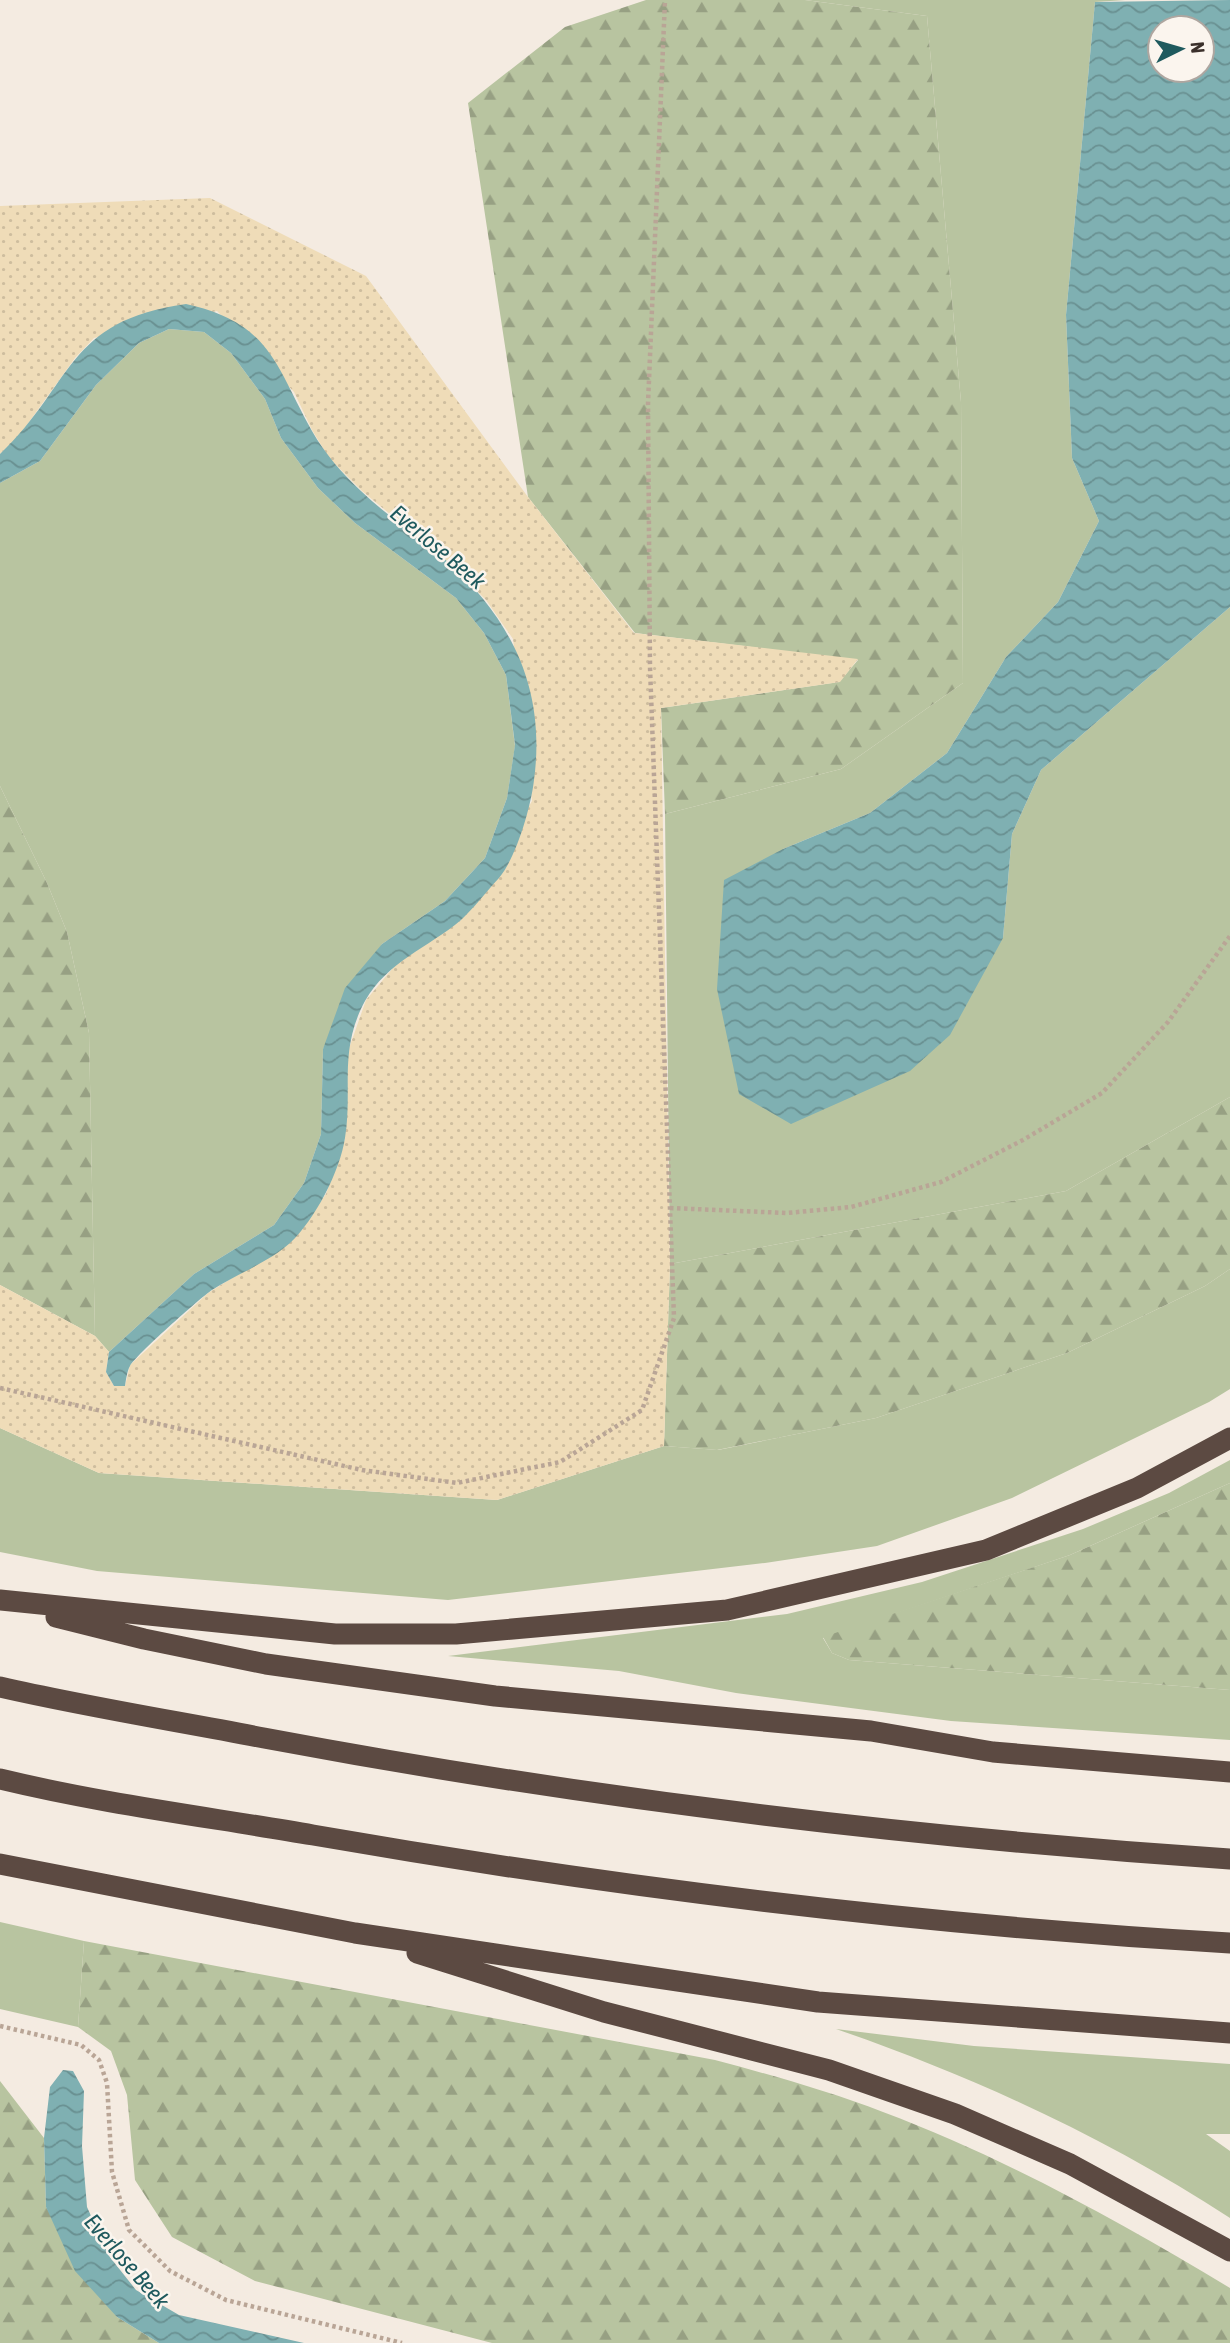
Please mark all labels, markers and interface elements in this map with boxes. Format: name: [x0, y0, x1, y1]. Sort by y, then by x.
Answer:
north arrow: [1146, 14, 1216, 84]
text: N: [1186, 41, 1209, 54]
water label: Everlose Beek: [385, 500, 491, 595]
water label: Everlose Beek: [79, 2209, 175, 2314]

